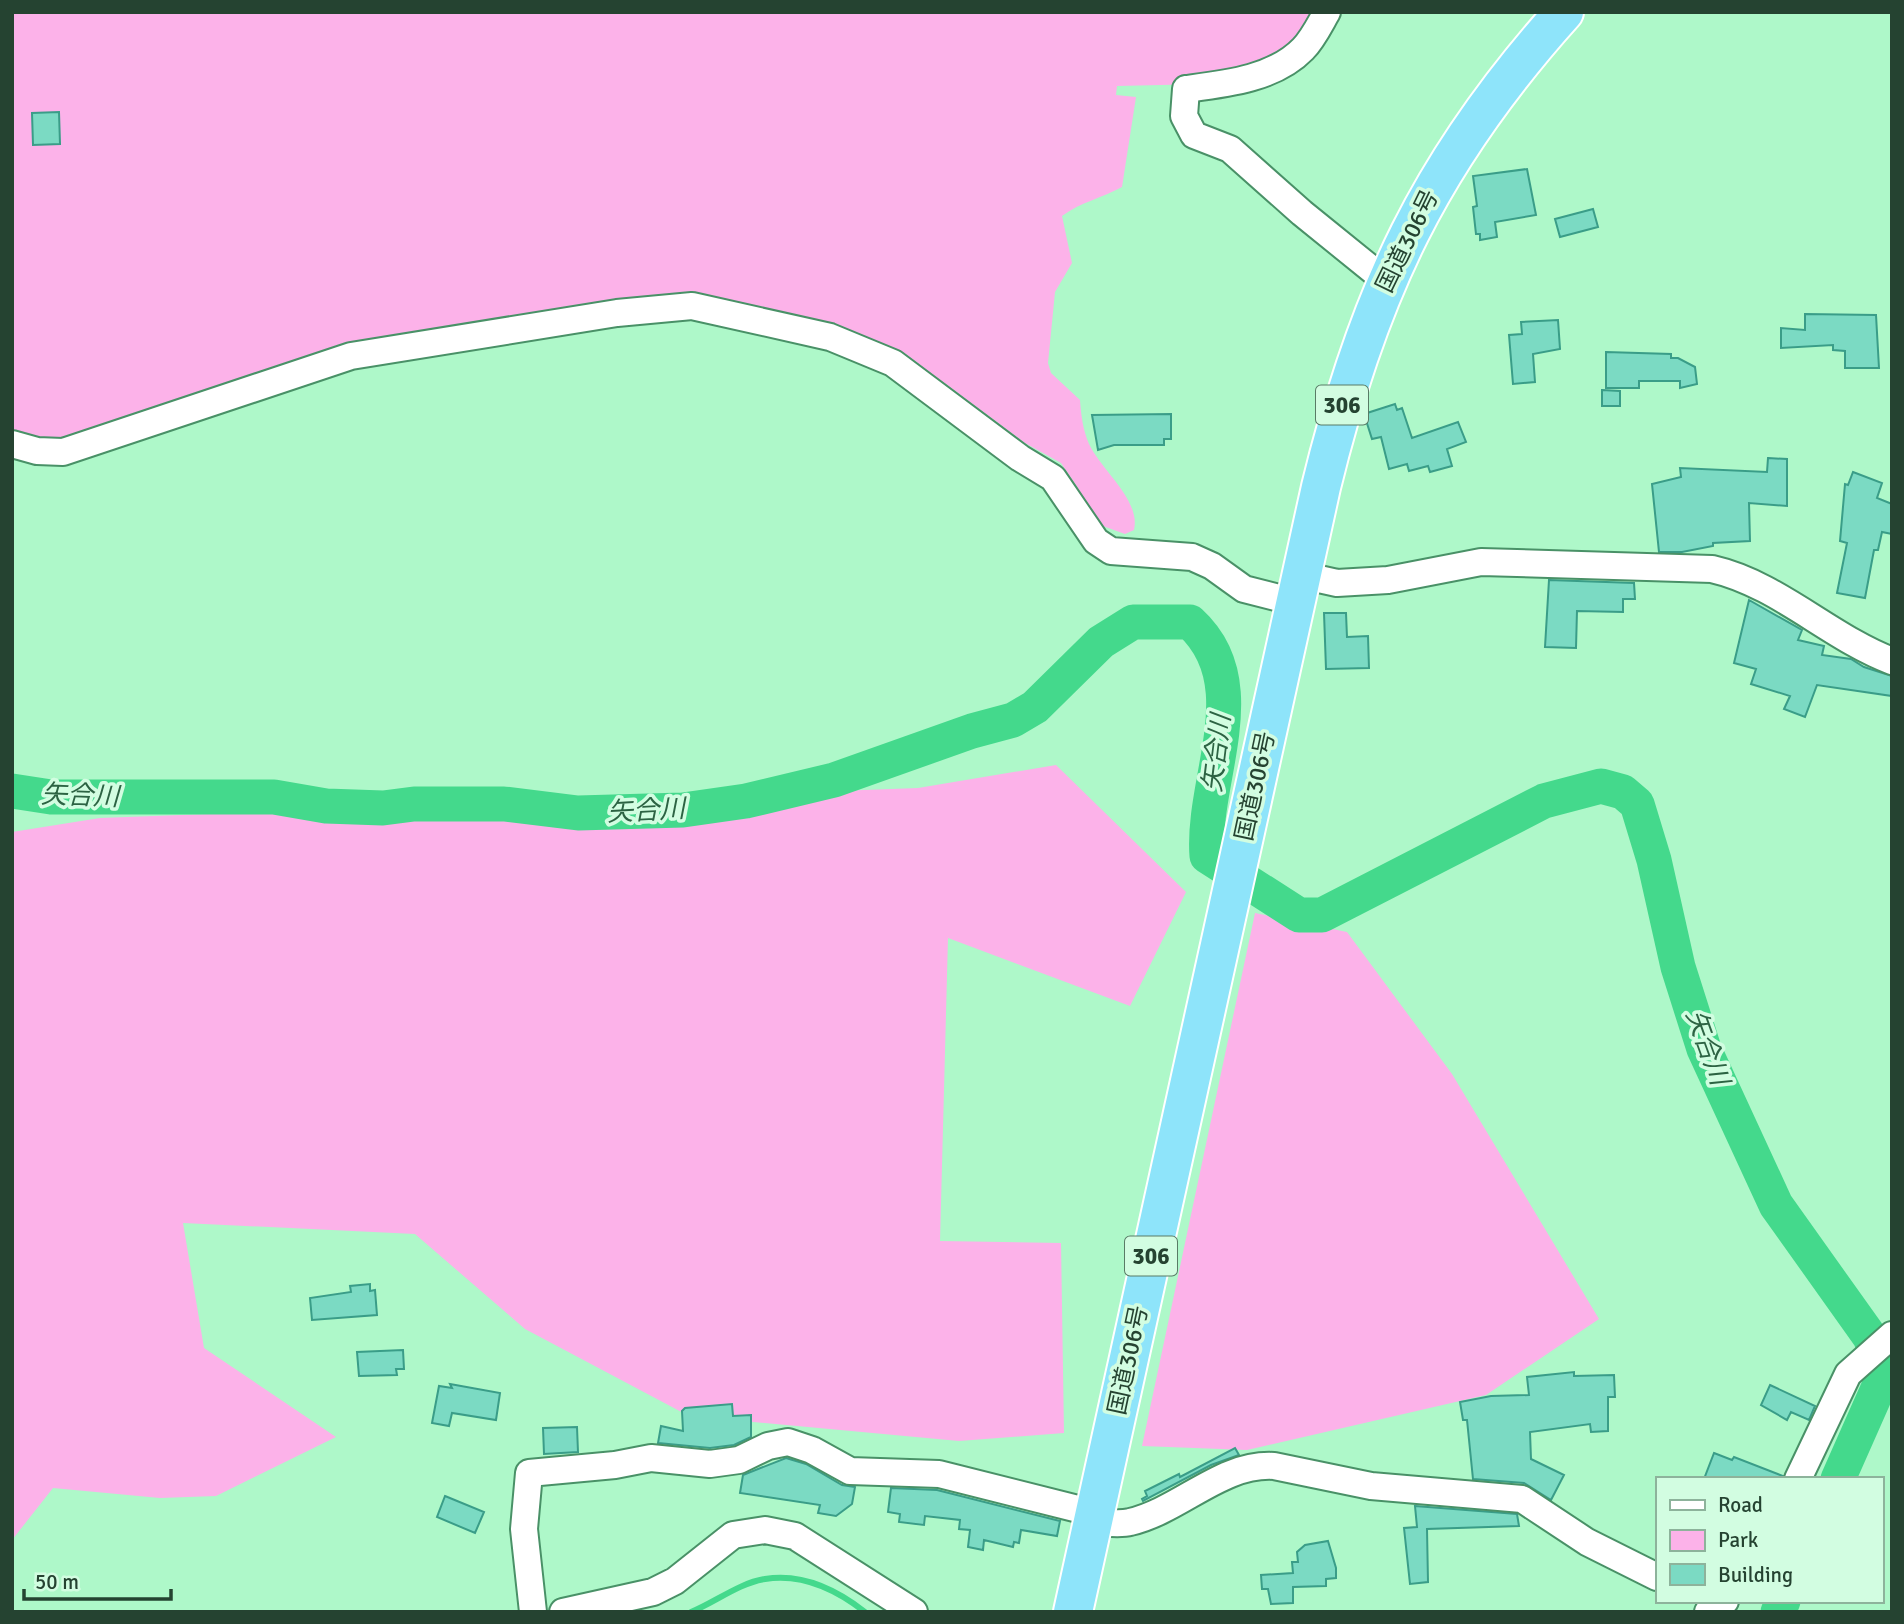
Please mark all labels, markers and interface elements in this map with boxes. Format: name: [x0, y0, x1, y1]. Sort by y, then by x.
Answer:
street label: 国道306号: [1369, 185, 1445, 297]
road number: 306: [1316, 386, 1368, 424]
water label: 矢合川: [1196, 709, 1238, 794]
street label: 国道306号: [1229, 729, 1281, 843]
water label: 矢合川: [40, 779, 122, 813]
water label: 矢合川: [606, 793, 689, 829]
water label: 矢合川: [1679, 1005, 1736, 1092]
road number: 306: [1125, 1236, 1177, 1275]
street label: 国道306号: [1102, 1303, 1154, 1417]
legend: [1656, 1477, 1883, 1603]
text: Road: [1718, 1492, 1763, 1518]
text: Park: [1718, 1527, 1759, 1553]
scale bar: [24, 1558, 172, 1602]
text: Building: [1718, 1562, 1793, 1588]
text: 50 m: [35, 1569, 79, 1595]

